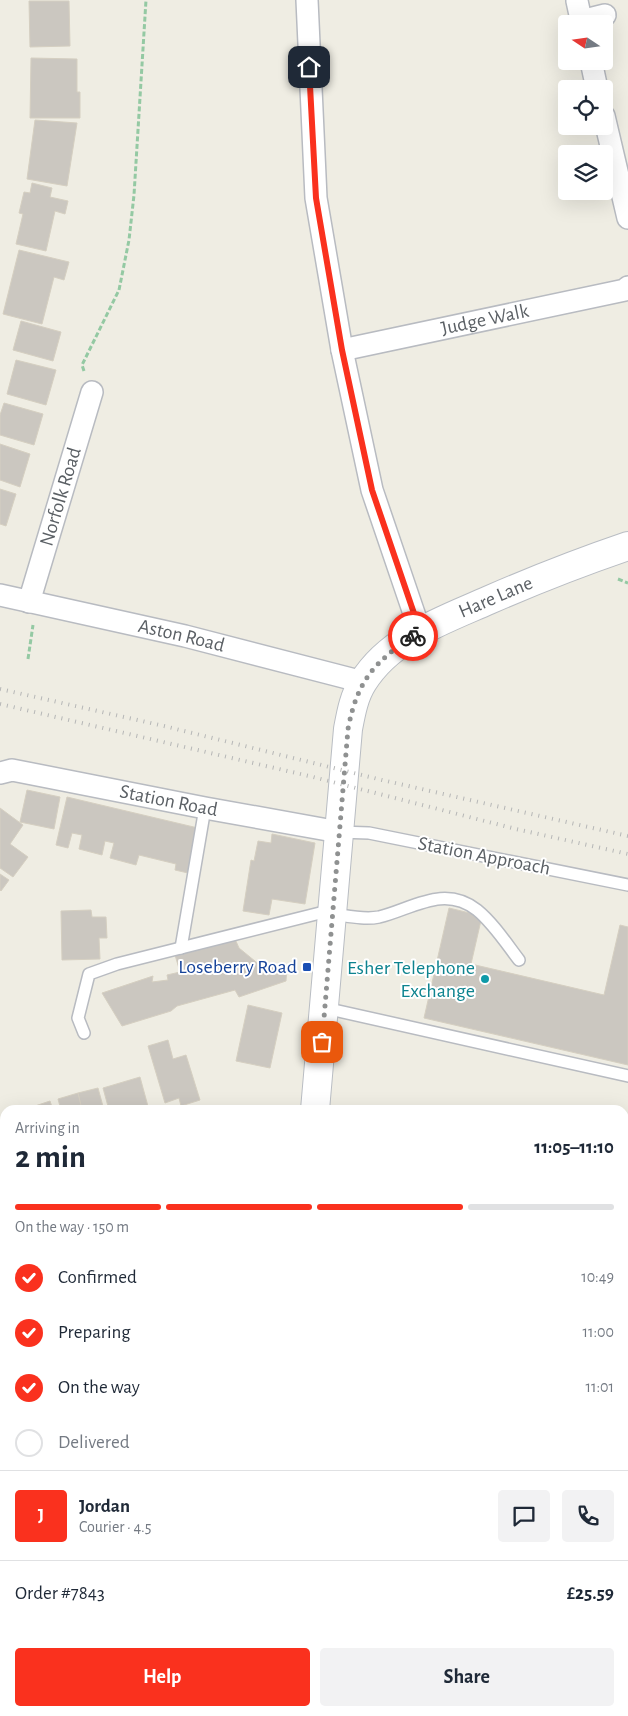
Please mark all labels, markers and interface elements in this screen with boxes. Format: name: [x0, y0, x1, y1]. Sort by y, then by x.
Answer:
north arrow: [558, 15, 612, 70]
map controls: [558, 15, 613, 200]
pin: [288, 46, 330, 88]
icon: home: [295, 53, 323, 81]
button: locate: [558, 80, 613, 135]
button: layers: [558, 145, 613, 200]
street label: Judge Walk: [439, 301, 530, 339]
street label: Norfolk Road: [36, 445, 85, 548]
street label: Hare Lane: [456, 573, 536, 622]
courier: [388, 611, 438, 661]
street label: Aston Road: [136, 616, 227, 656]
icon: bike: [399, 622, 427, 650]
street label: Station Road: [118, 781, 219, 820]
street label: Station Approach: [416, 833, 552, 879]
place label: Loseberry Road: [178, 957, 297, 977]
place label: Esher Telephone Exchange: [347, 958, 475, 1001]
marker: Loseberry Road: [301, 961, 313, 973]
marker: Esher Telephone Exchange: [479, 973, 491, 985]
pin: [301, 1021, 343, 1063]
icon: bag: [308, 1028, 336, 1056]
text: Arriving in: [15, 1120, 80, 1136]
text: 11:05–11:10: [534, 1138, 614, 1157]
text: 2 min: [15, 1141, 86, 1173]
text: On the way · 150 m: [15, 1219, 129, 1235]
icon: check: [15, 1264, 43, 1292]
text: Confirmed: [58, 1268, 137, 1287]
text: 10:49: [581, 1269, 614, 1285]
icon: check: [15, 1319, 43, 1347]
text: Preparing: [58, 1323, 131, 1342]
text: 11:00: [582, 1324, 614, 1340]
icon: check: [15, 1374, 43, 1402]
text: On the way: [58, 1378, 140, 1397]
text: 11:01: [585, 1379, 614, 1395]
text: Delivered: [58, 1433, 130, 1452]
button: chat: [498, 1490, 550, 1542]
button: phone: [562, 1490, 614, 1542]
text: Jordan: [79, 1497, 130, 1516]
text: J: [38, 1506, 44, 1525]
text: Courier · 4.5: [79, 1519, 151, 1535]
text: Order #7843: [15, 1584, 105, 1603]
text: £25.59: [567, 1584, 614, 1603]
button: Help: [15, 1648, 310, 1706]
button: Share: [320, 1648, 614, 1706]

